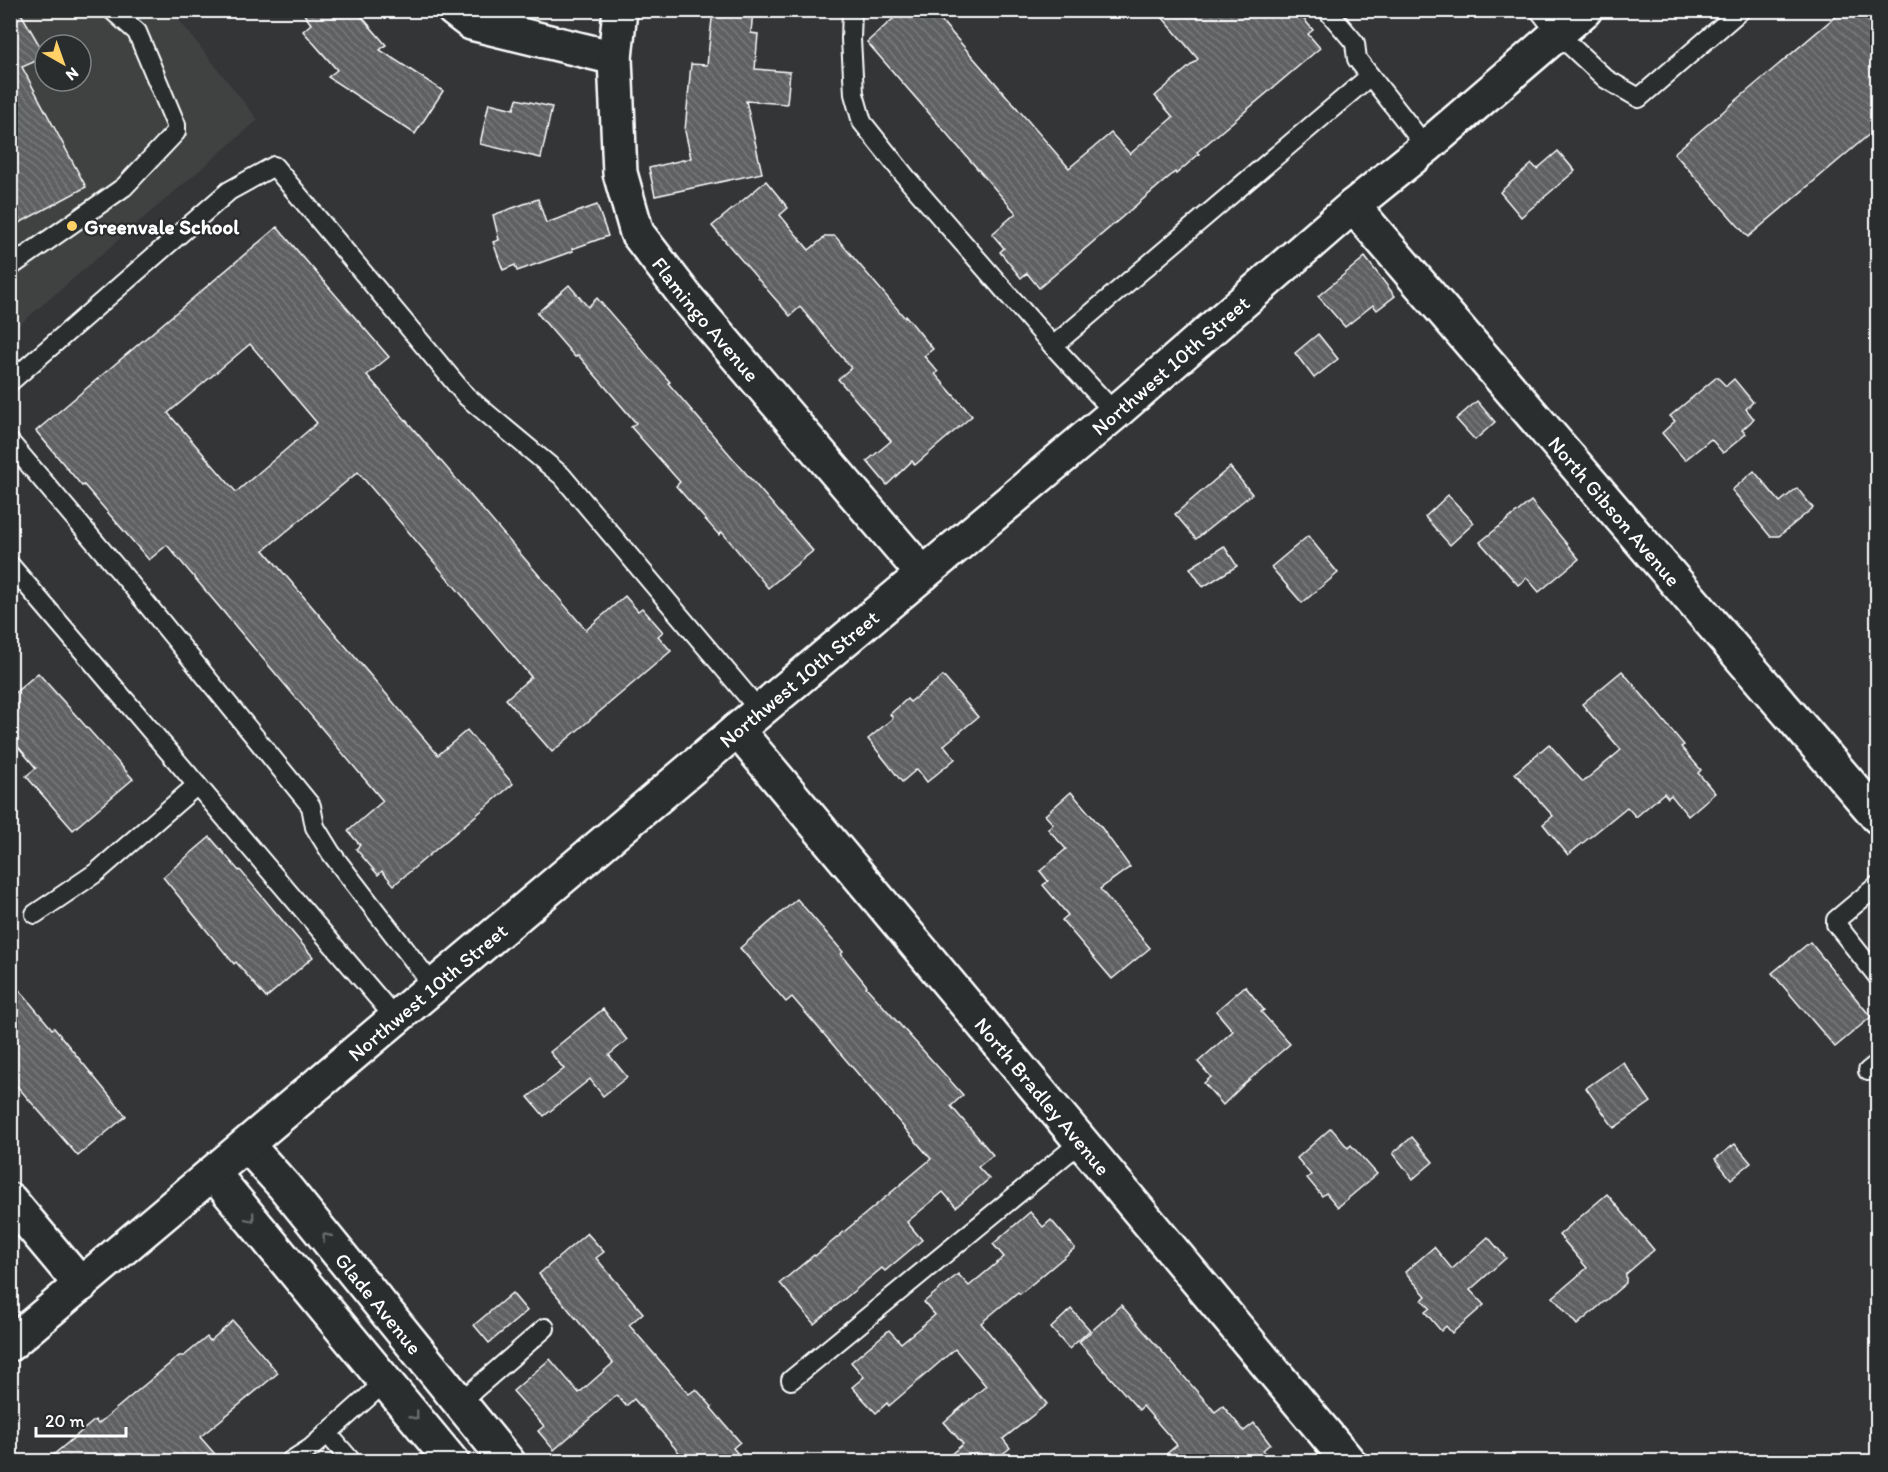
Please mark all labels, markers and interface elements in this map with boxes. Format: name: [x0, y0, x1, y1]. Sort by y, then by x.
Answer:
north arrow: [33, 33, 93, 93]
text: N: [62, 63, 83, 85]
place label: Greenvale School: [84, 214, 240, 239]
marker: Greenvale School: [65, 219, 79, 233]
street label: Flamingo Avenue: [647, 251, 765, 386]
street label: Northwest 10th Street: [1086, 290, 1254, 440]
street label: North Gibson Avenue: [1543, 431, 1686, 591]
street label: Northwest 10th Street: [714, 604, 884, 752]
street label: Northwest 10th Street: [342, 917, 512, 1066]
street label: North Bradley Avenue: [970, 1012, 1116, 1180]
one-way arrow: [243, 1211, 254, 1222]
one-way arrow: [322, 1233, 333, 1244]
street label: Glade Avenue: [330, 1247, 428, 1359]
scale bar: [36, 1400, 126, 1438]
one-way arrow: [408, 1409, 419, 1420]
text: 20 m: [45, 1410, 85, 1432]

